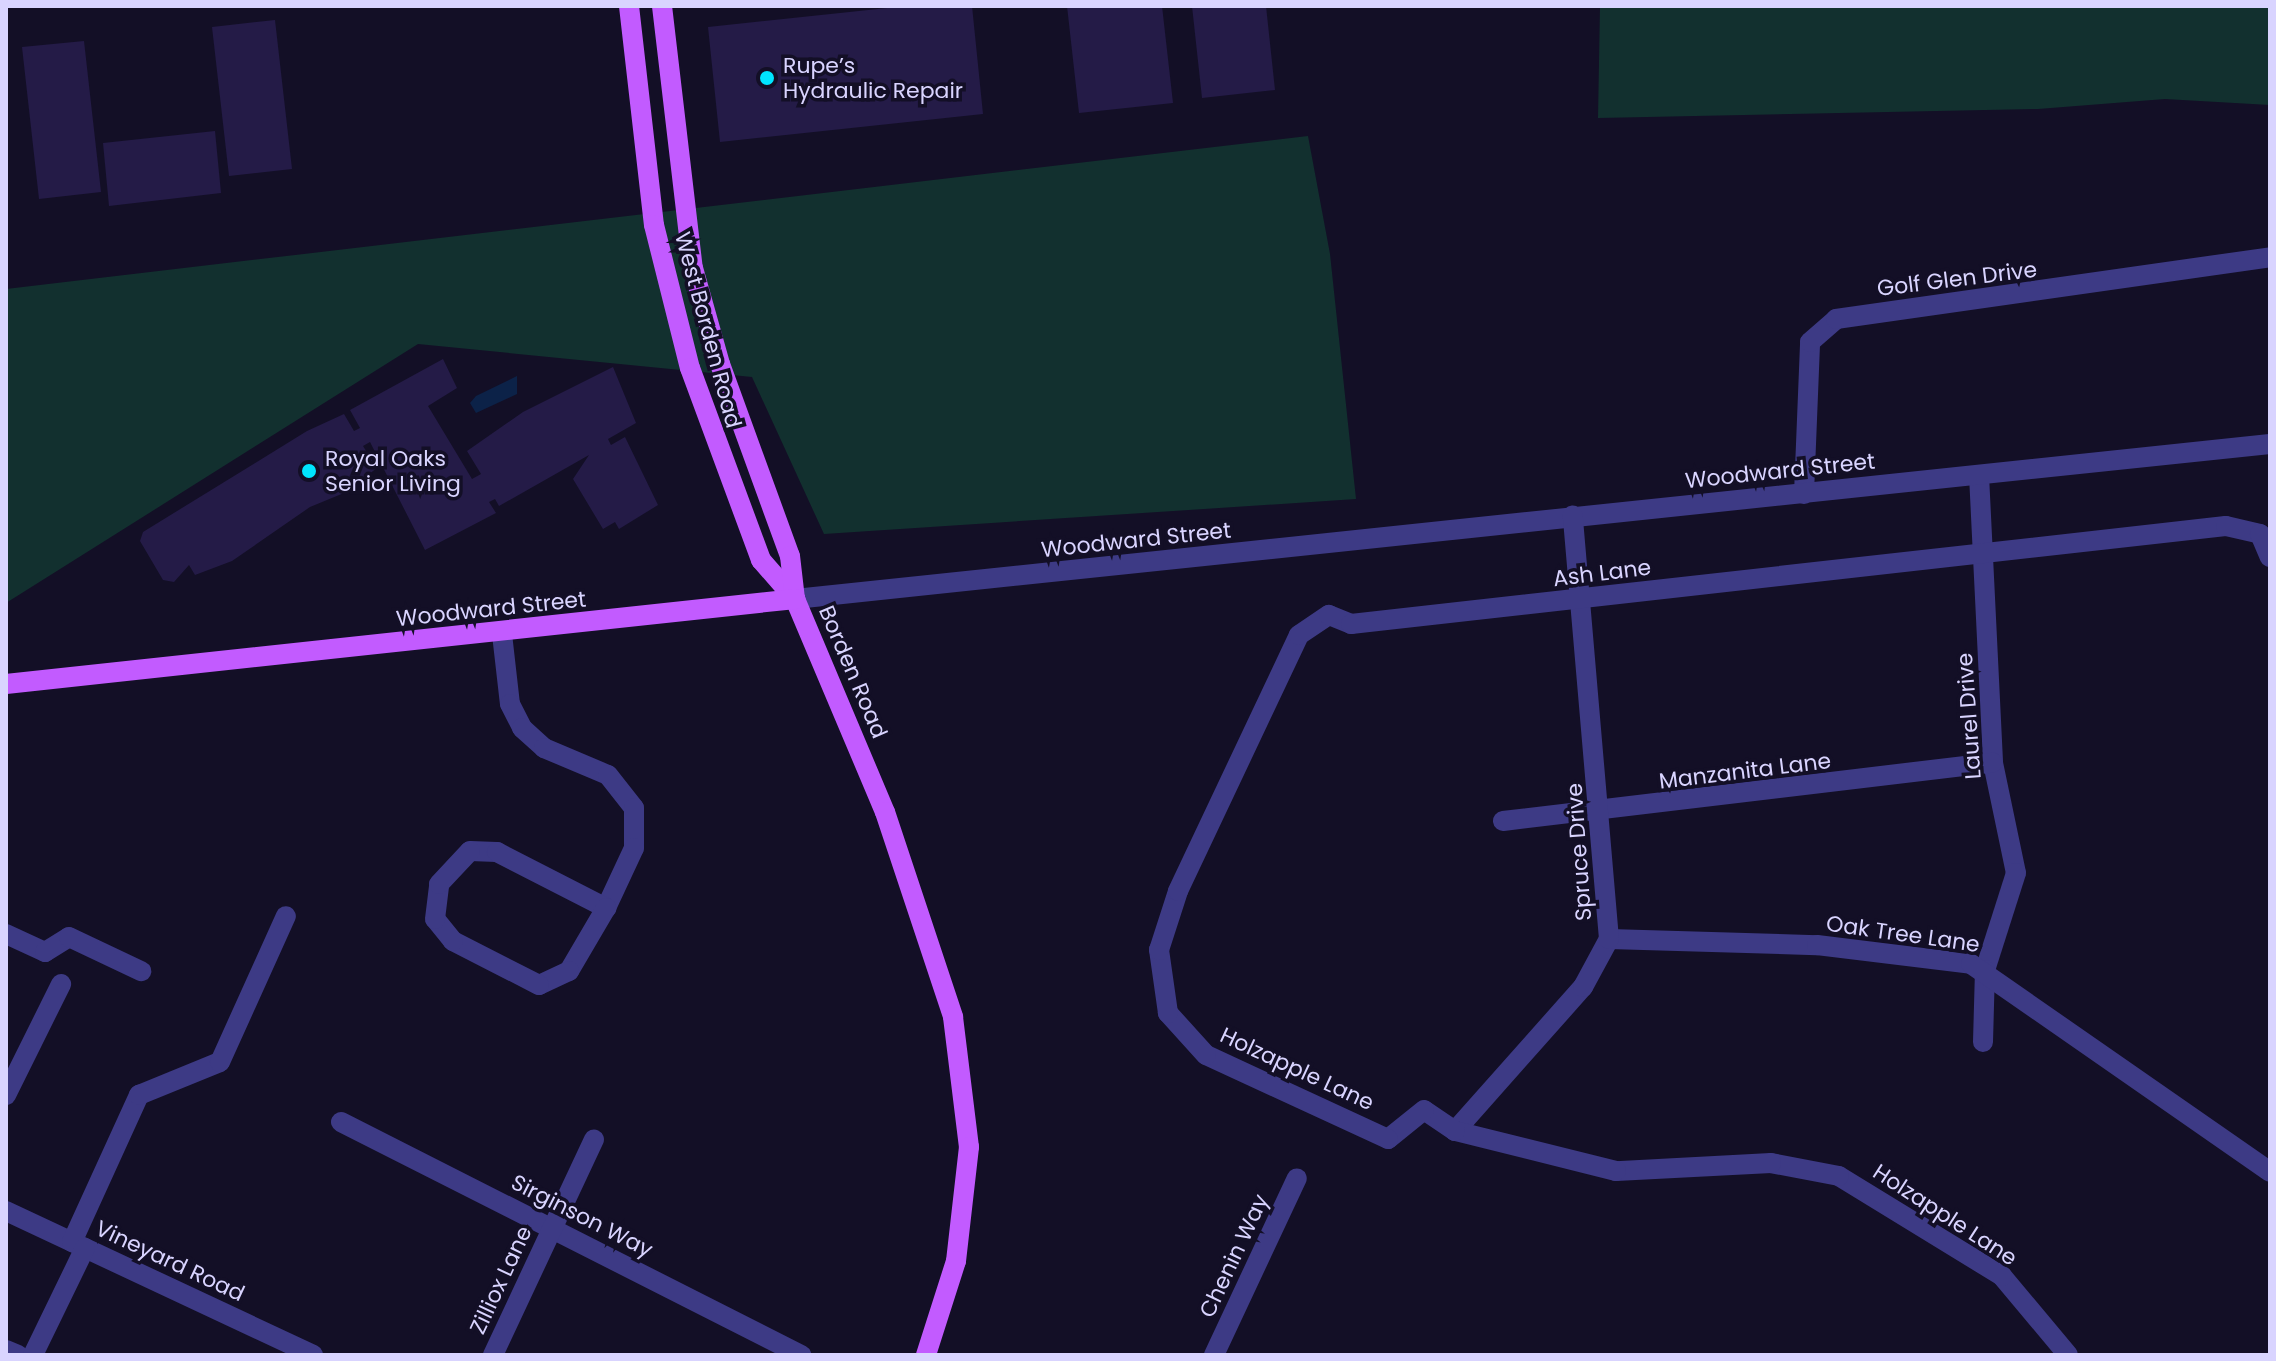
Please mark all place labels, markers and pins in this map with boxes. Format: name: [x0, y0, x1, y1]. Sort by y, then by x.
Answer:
place label: Rupe’s Hydraulic Repair: [783, 52, 963, 104]
marker: Rupe’s Hydraulic Repair: [758, 69, 776, 87]
place label: Royal Oaks Senior Living: [325, 445, 461, 496]
marker: Royal Oaks Senior Living: [300, 462, 318, 480]

